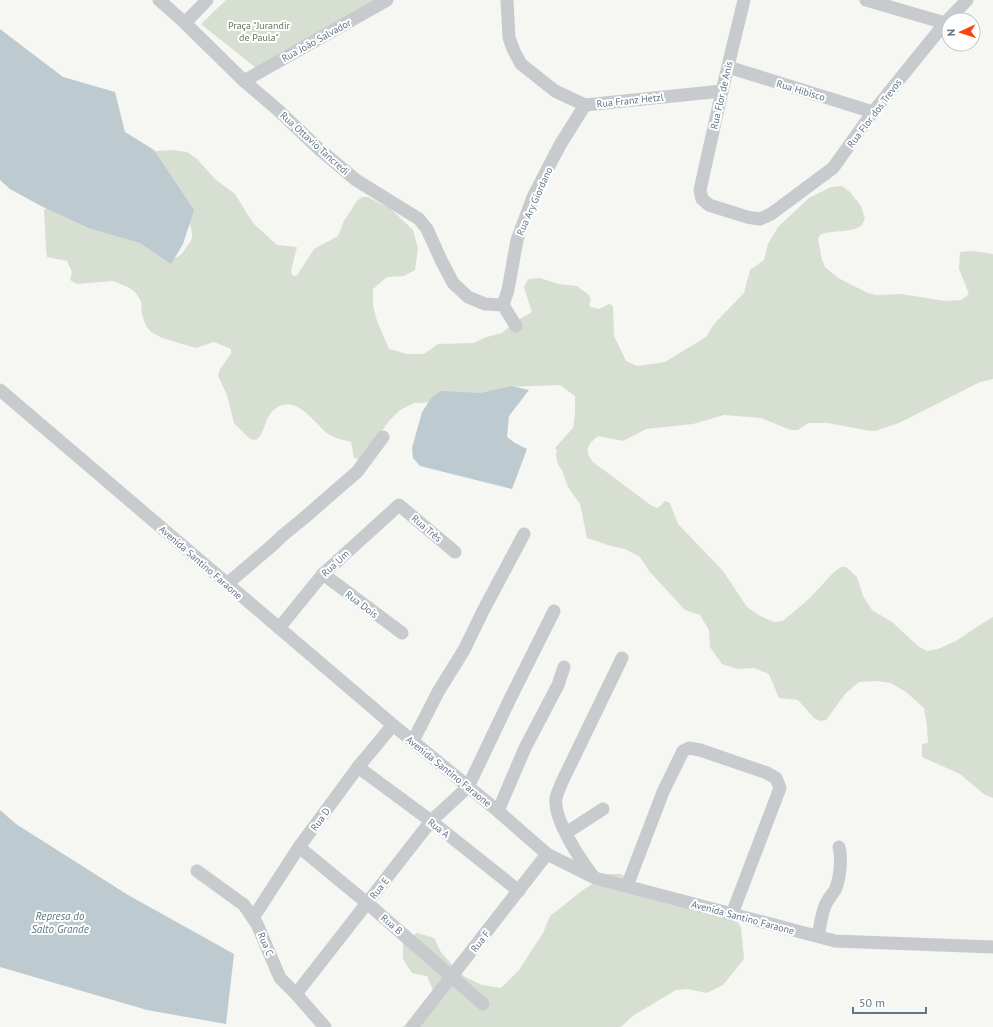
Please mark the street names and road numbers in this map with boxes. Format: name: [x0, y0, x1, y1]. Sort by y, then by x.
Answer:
street label: Rua João Salvador: [279, 16, 354, 65]
street label: Rua Flor de Anis: [707, 60, 736, 130]
street label: Rua Flor dos Trevos: [844, 76, 904, 150]
street label: Rua Hibisco: [775, 77, 827, 104]
street label: Rua Franz Hetzl: [596, 91, 664, 110]
street label: Rua Ottavio Tancredi: [277, 109, 352, 178]
street label: Rua Ary Giordano: [514, 165, 555, 237]
street label: Rua Três: [409, 512, 445, 545]
street label: Avenida Santino Faraone: [156, 523, 245, 602]
street label: Rua Um: [319, 547, 352, 580]
street label: Rua Dois: [343, 588, 381, 621]
street label: Avenida Santino Faraone: [403, 733, 494, 810]
street label: Rua D: [308, 805, 333, 833]
street label: Rua A: [425, 816, 452, 841]
street label: Rua E: [367, 875, 392, 902]
street label: Avenida Santino Faraone: [690, 897, 796, 938]
street label: Rua B: [378, 911, 405, 937]
street label: Rua F: [468, 928, 493, 955]
street label: Rua C: [255, 930, 276, 958]

